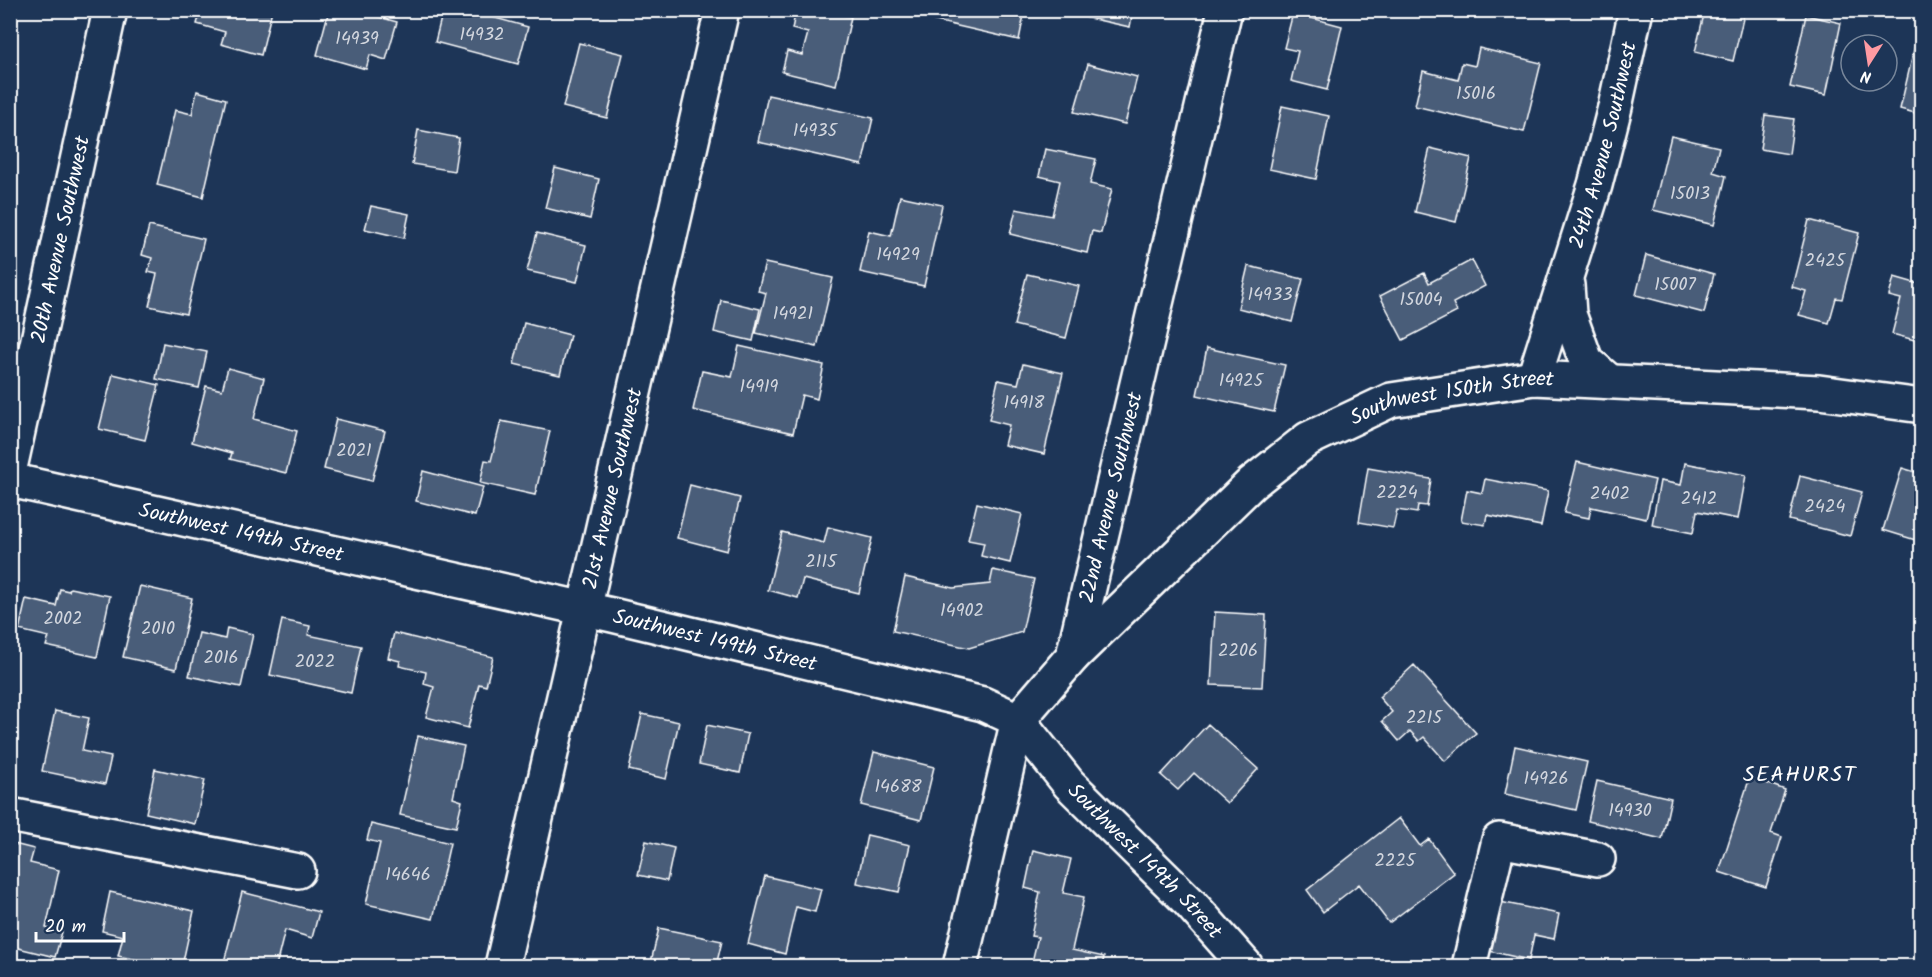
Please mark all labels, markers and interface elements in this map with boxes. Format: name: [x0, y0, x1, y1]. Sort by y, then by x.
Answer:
house number: 14932: [459, 21, 505, 50]
house number: 14939: [335, 25, 379, 54]
north arrow: [1839, 33, 1899, 93]
street label: 24th Avenue Southwest: [1561, 38, 1647, 253]
text: N: [1859, 63, 1874, 89]
house number: 15016: [1456, 80, 1496, 109]
house number: 14935: [793, 117, 838, 146]
street label: 20th Avenue Southwest: [23, 132, 100, 347]
house number: 15013: [1670, 180, 1710, 209]
house number: 14929: [876, 241, 920, 270]
house number: 2425: [1805, 247, 1847, 276]
house number: 15007: [1654, 271, 1697, 300]
house number: 14933: [1248, 281, 1292, 310]
house number: 15004: [1399, 286, 1443, 315]
house number: 14921: [773, 300, 813, 329]
street label: Southwest 150th Street: [1345, 363, 1555, 435]
house number: 14925: [1219, 367, 1265, 396]
house number: 14919: [740, 373, 779, 402]
street label: 21st Avenue Southwest: [574, 384, 653, 593]
street label: 22nd Avenue Southwest: [1071, 388, 1153, 607]
house number: 14918: [1004, 389, 1045, 418]
house number: 2021: [336, 437, 372, 466]
house number: 2224: [1376, 479, 1418, 508]
house number: 2402: [1590, 480, 1630, 509]
house number: 2412: [1681, 485, 1717, 514]
house number: 2424: [1805, 493, 1845, 522]
street label: Southwest 149th Street: [135, 494, 347, 572]
house number: 2115: [805, 548, 838, 577]
house number: 14902: [940, 597, 984, 626]
street label: Southwest 149th Street: [609, 601, 821, 682]
house number: 2002: [44, 605, 82, 634]
house number: 2010: [141, 615, 175, 644]
house number: 2206: [1218, 637, 1258, 666]
house number: 2016: [203, 644, 239, 673]
house number: 2022: [295, 648, 335, 677]
house number: 2215: [1406, 704, 1443, 733]
district label: SEAHURST: [1743, 758, 1858, 793]
house number: 14926: [1524, 765, 1568, 794]
house number: 14688: [874, 773, 922, 802]
street label: Southwest 149th Street: [1059, 776, 1230, 948]
house number: 14930: [1608, 797, 1652, 826]
house number: 2225: [1374, 847, 1417, 876]
house number: 14646: [385, 861, 431, 890]
scale bar: [36, 905, 124, 943]
text: 20 m: [45, 913, 86, 942]

